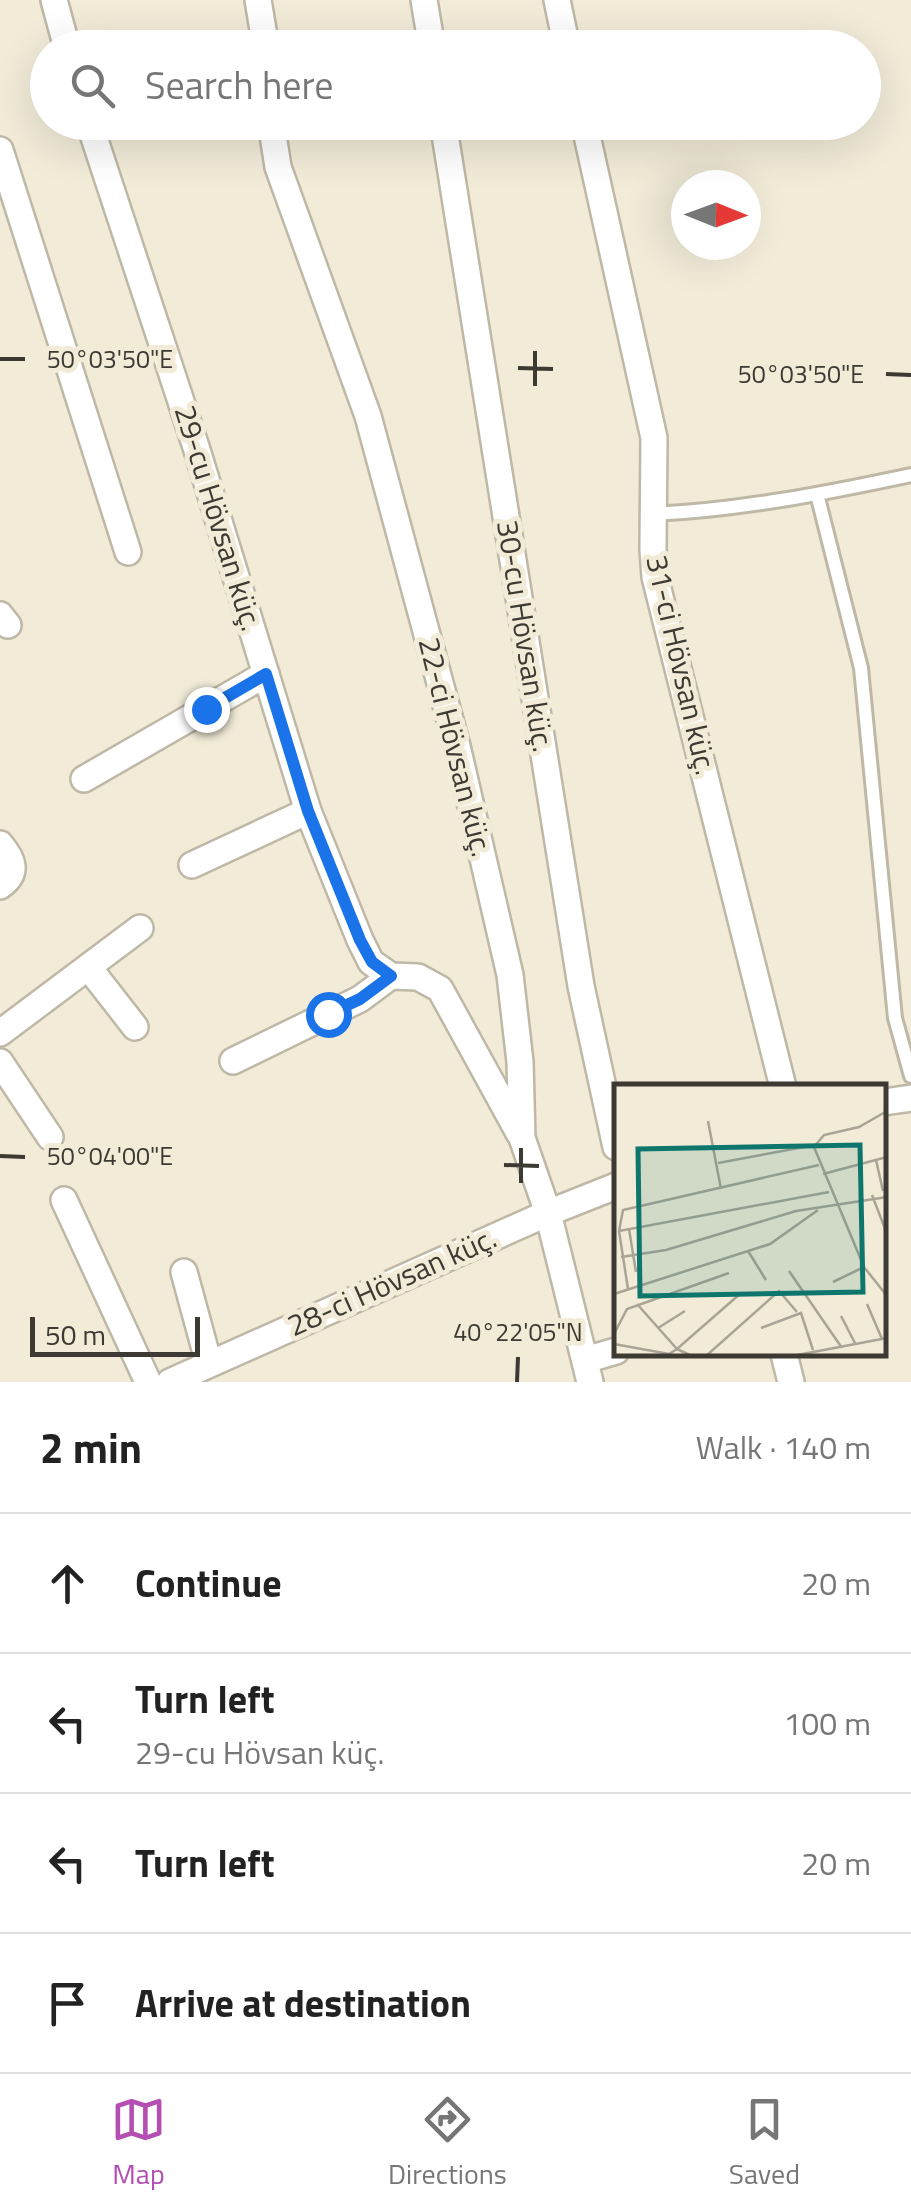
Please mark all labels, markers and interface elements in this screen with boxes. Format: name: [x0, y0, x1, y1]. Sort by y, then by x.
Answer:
search box: [30, 30, 881, 140]
text: Search here: [145, 56, 333, 114]
icon: search: [65, 58, 120, 113]
north arrow: [671, 170, 761, 260]
text: 50°03'50"E: [47, 340, 173, 378]
text: 50°03'50"E: [738, 355, 864, 393]
street label: 29-cu Hövsan küç.: [163, 399, 275, 636]
street label: 30-cu Hövsan küç.: [485, 517, 567, 755]
street label: 31-ci Hövsan küç.: [634, 550, 730, 779]
street label: 22-ci Hövsan küç.: [407, 632, 505, 861]
route end: [184, 687, 230, 733]
route start: [306, 992, 352, 1038]
inset map: [614, 1084, 886, 1357]
text: 50°04'00"E: [47, 1137, 173, 1175]
street label: 28-ci Hövsan küç.: [280, 1214, 503, 1348]
scale bar: [30, 1312, 200, 1356]
text: 50 m: [45, 1313, 106, 1356]
text: 40°22'05"N: [453, 1313, 583, 1351]
text: 2 min: [40, 1415, 142, 1479]
text: Walk · 140 m: [696, 1423, 871, 1471]
text: Continue: [135, 1554, 282, 1612]
icon: ahead: [40, 1556, 95, 1611]
text: 20 m: [801, 1559, 871, 1607]
text: Turn left: [135, 1670, 275, 1728]
icon: left: [40, 1696, 95, 1751]
text: 100 m: [783, 1699, 871, 1747]
text: 29-cu Hövsan küç.: [135, 1728, 384, 1776]
text: Turn left: [135, 1834, 275, 1892]
icon: left: [40, 1836, 95, 1891]
text: 20 m: [801, 1839, 871, 1887]
text: Arrive at destination: [135, 1974, 471, 2032]
icon: arrive: [40, 1976, 95, 2031]
tab: Map: [111, 2092, 166, 2195]
tab: Directions: [388, 2092, 507, 2195]
tab: Saved: [729, 2092, 800, 2195]

